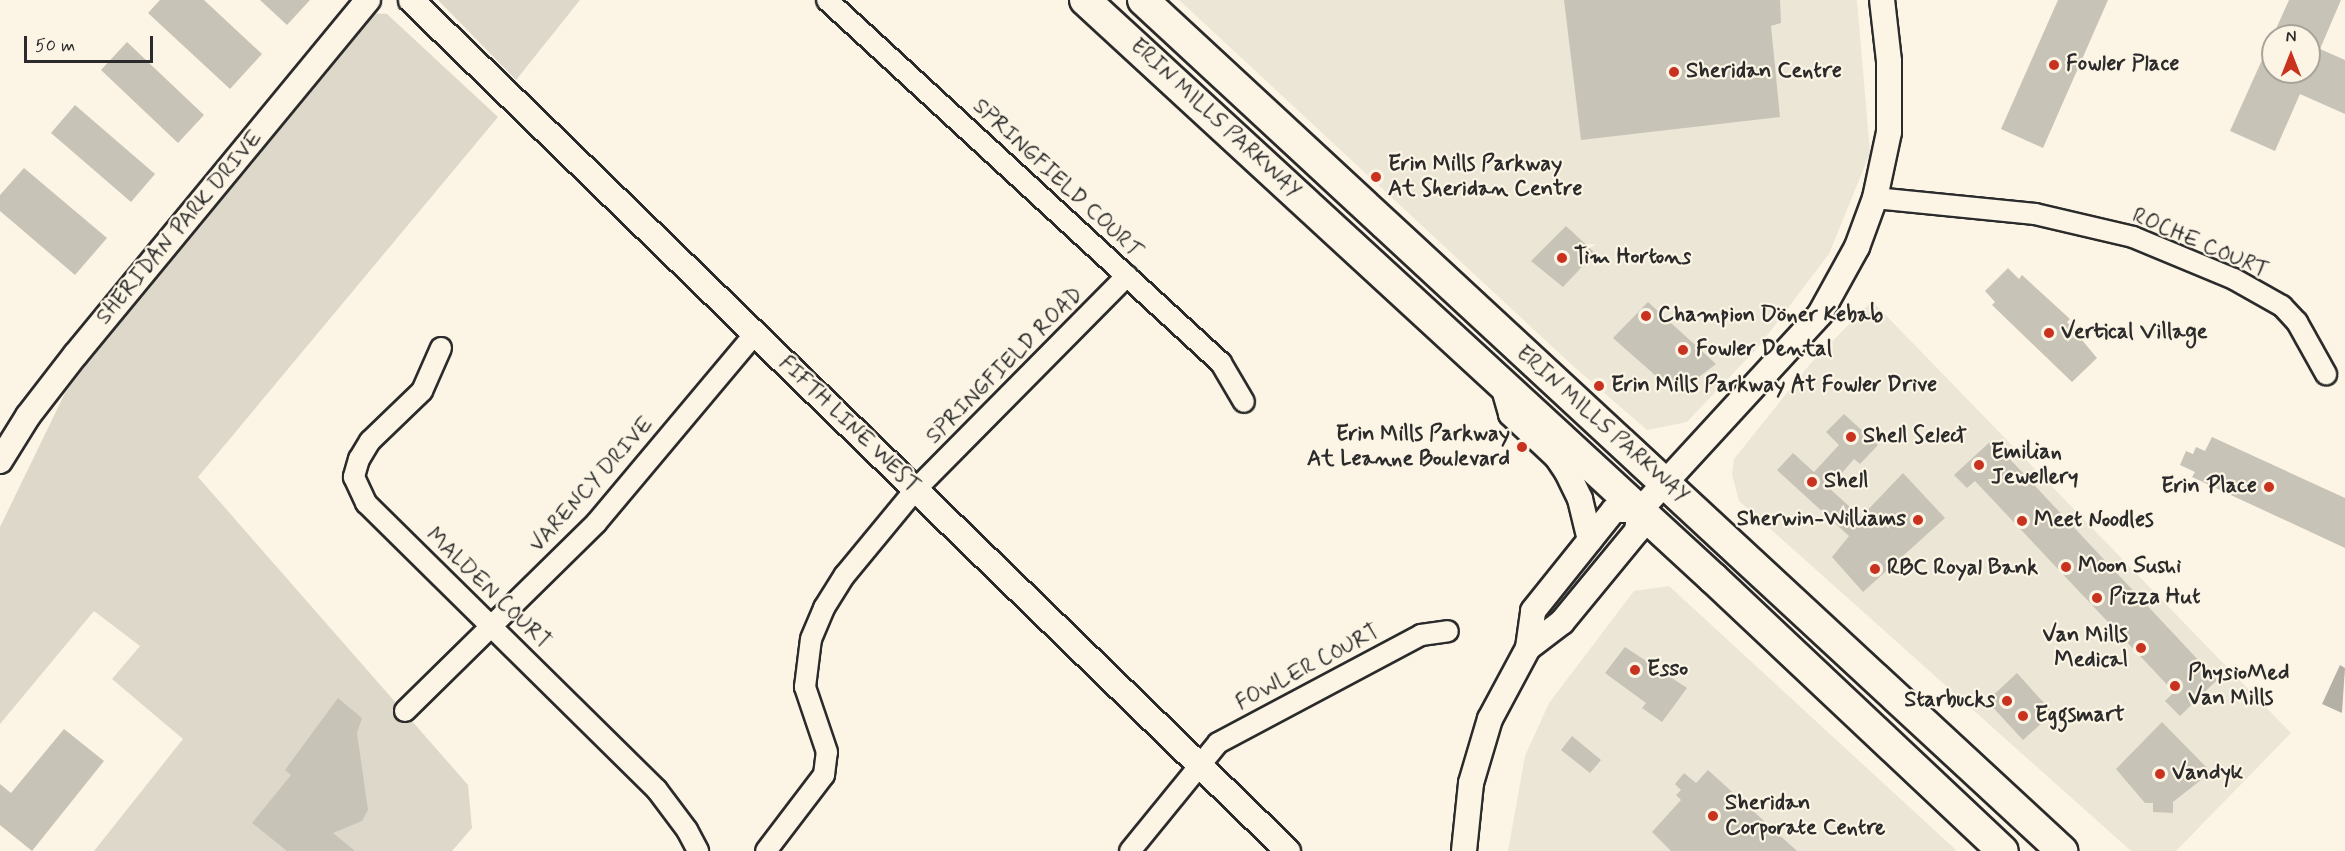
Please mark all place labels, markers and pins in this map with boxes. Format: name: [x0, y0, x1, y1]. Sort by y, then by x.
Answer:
place label: Fowler Place: [2066, 52, 2180, 78]
marker: Fowler Place: [2047, 58, 2061, 72]
place label: Sheridan Centre: [1686, 59, 1846, 85]
marker: Sheridan Centre: [1667, 65, 1681, 79]
place label: Erin Mills Parkway At Sheridan Centre: [1388, 151, 1581, 202]
marker: Erin Mills Parkway At Sheridan Centre: [1369, 170, 1383, 184]
place label: Tim Hortons: [1574, 245, 1688, 271]
marker: Tim Hortons: [1555, 251, 1569, 265]
place label: Champion Döner Kebab: [1658, 303, 1885, 329]
marker: Champion Döner Kebab: [1639, 309, 1653, 323]
place label: Vertical Village: [2061, 320, 2199, 346]
marker: Vertical Village: [2042, 326, 2056, 340]
place label: Fowler Dental: [1696, 337, 1825, 363]
marker: Fowler Dental: [1674, 341, 1692, 359]
place label: Erin Mills Parkway At Fowler Drive: [1611, 373, 1940, 399]
marker: Erin Mills Parkway At Fowler Drive: [1592, 379, 1606, 393]
place label: Erin Mills Parkway At Leanne Boulevard: [1309, 421, 1510, 472]
place label: Shell Select: [1863, 424, 1969, 450]
marker: Shell Select: [1844, 430, 1858, 444]
place label: Emilian Jewellery: [1991, 439, 2078, 490]
marker: Erin Mills Parkway At Leanne Boulevard: [1515, 440, 1529, 454]
marker: Emilian Jewellery: [1972, 458, 1986, 472]
place label: Shell: [1824, 469, 1868, 495]
place label: Erin Place: [2164, 474, 2257, 500]
marker: Shell: [1805, 475, 1819, 489]
marker: Erin Place: [2262, 480, 2276, 494]
place label: Sherwin-Williams: [1737, 507, 1906, 533]
place label: Meet Noodles: [2034, 508, 2155, 534]
marker: Sherwin-Williams: [1911, 513, 1925, 527]
marker: Meet Noodles: [2015, 514, 2029, 528]
place label: Moon Sushi: [2078, 554, 2179, 580]
place label: RBC Royal Bank: [1887, 556, 2036, 582]
marker: Moon Sushi: [2059, 560, 2073, 574]
marker: RBC Royal Bank: [1868, 562, 1882, 576]
place label: Pizza Hut: [2109, 585, 2198, 611]
marker: Pizza Hut: [2090, 591, 2104, 605]
place label: Van Mills Medical: [2041, 622, 2128, 674]
marker: Van Mills Medical: [2132, 639, 2150, 657]
place label: Esso: [1647, 657, 1688, 683]
place label: PhysioMed Van Mills: [2188, 660, 2289, 712]
marker: Esso: [1628, 663, 1642, 677]
marker: PhysioMed Van Mills: [2166, 677, 2184, 695]
place label: Starbucks: [1904, 688, 1995, 714]
marker: Starbucks: [2000, 694, 2014, 708]
place label: Eggsmart: [2035, 703, 2125, 729]
marker: Eggsmart: [2016, 709, 2030, 723]
place label: Vandyk: [2172, 761, 2243, 787]
marker: Vandyk: [2153, 767, 2167, 781]
place label: Sheridan Corporate Centre: [1725, 790, 1891, 842]
marker: Sheridan Corporate Centre: [1706, 809, 1720, 823]

